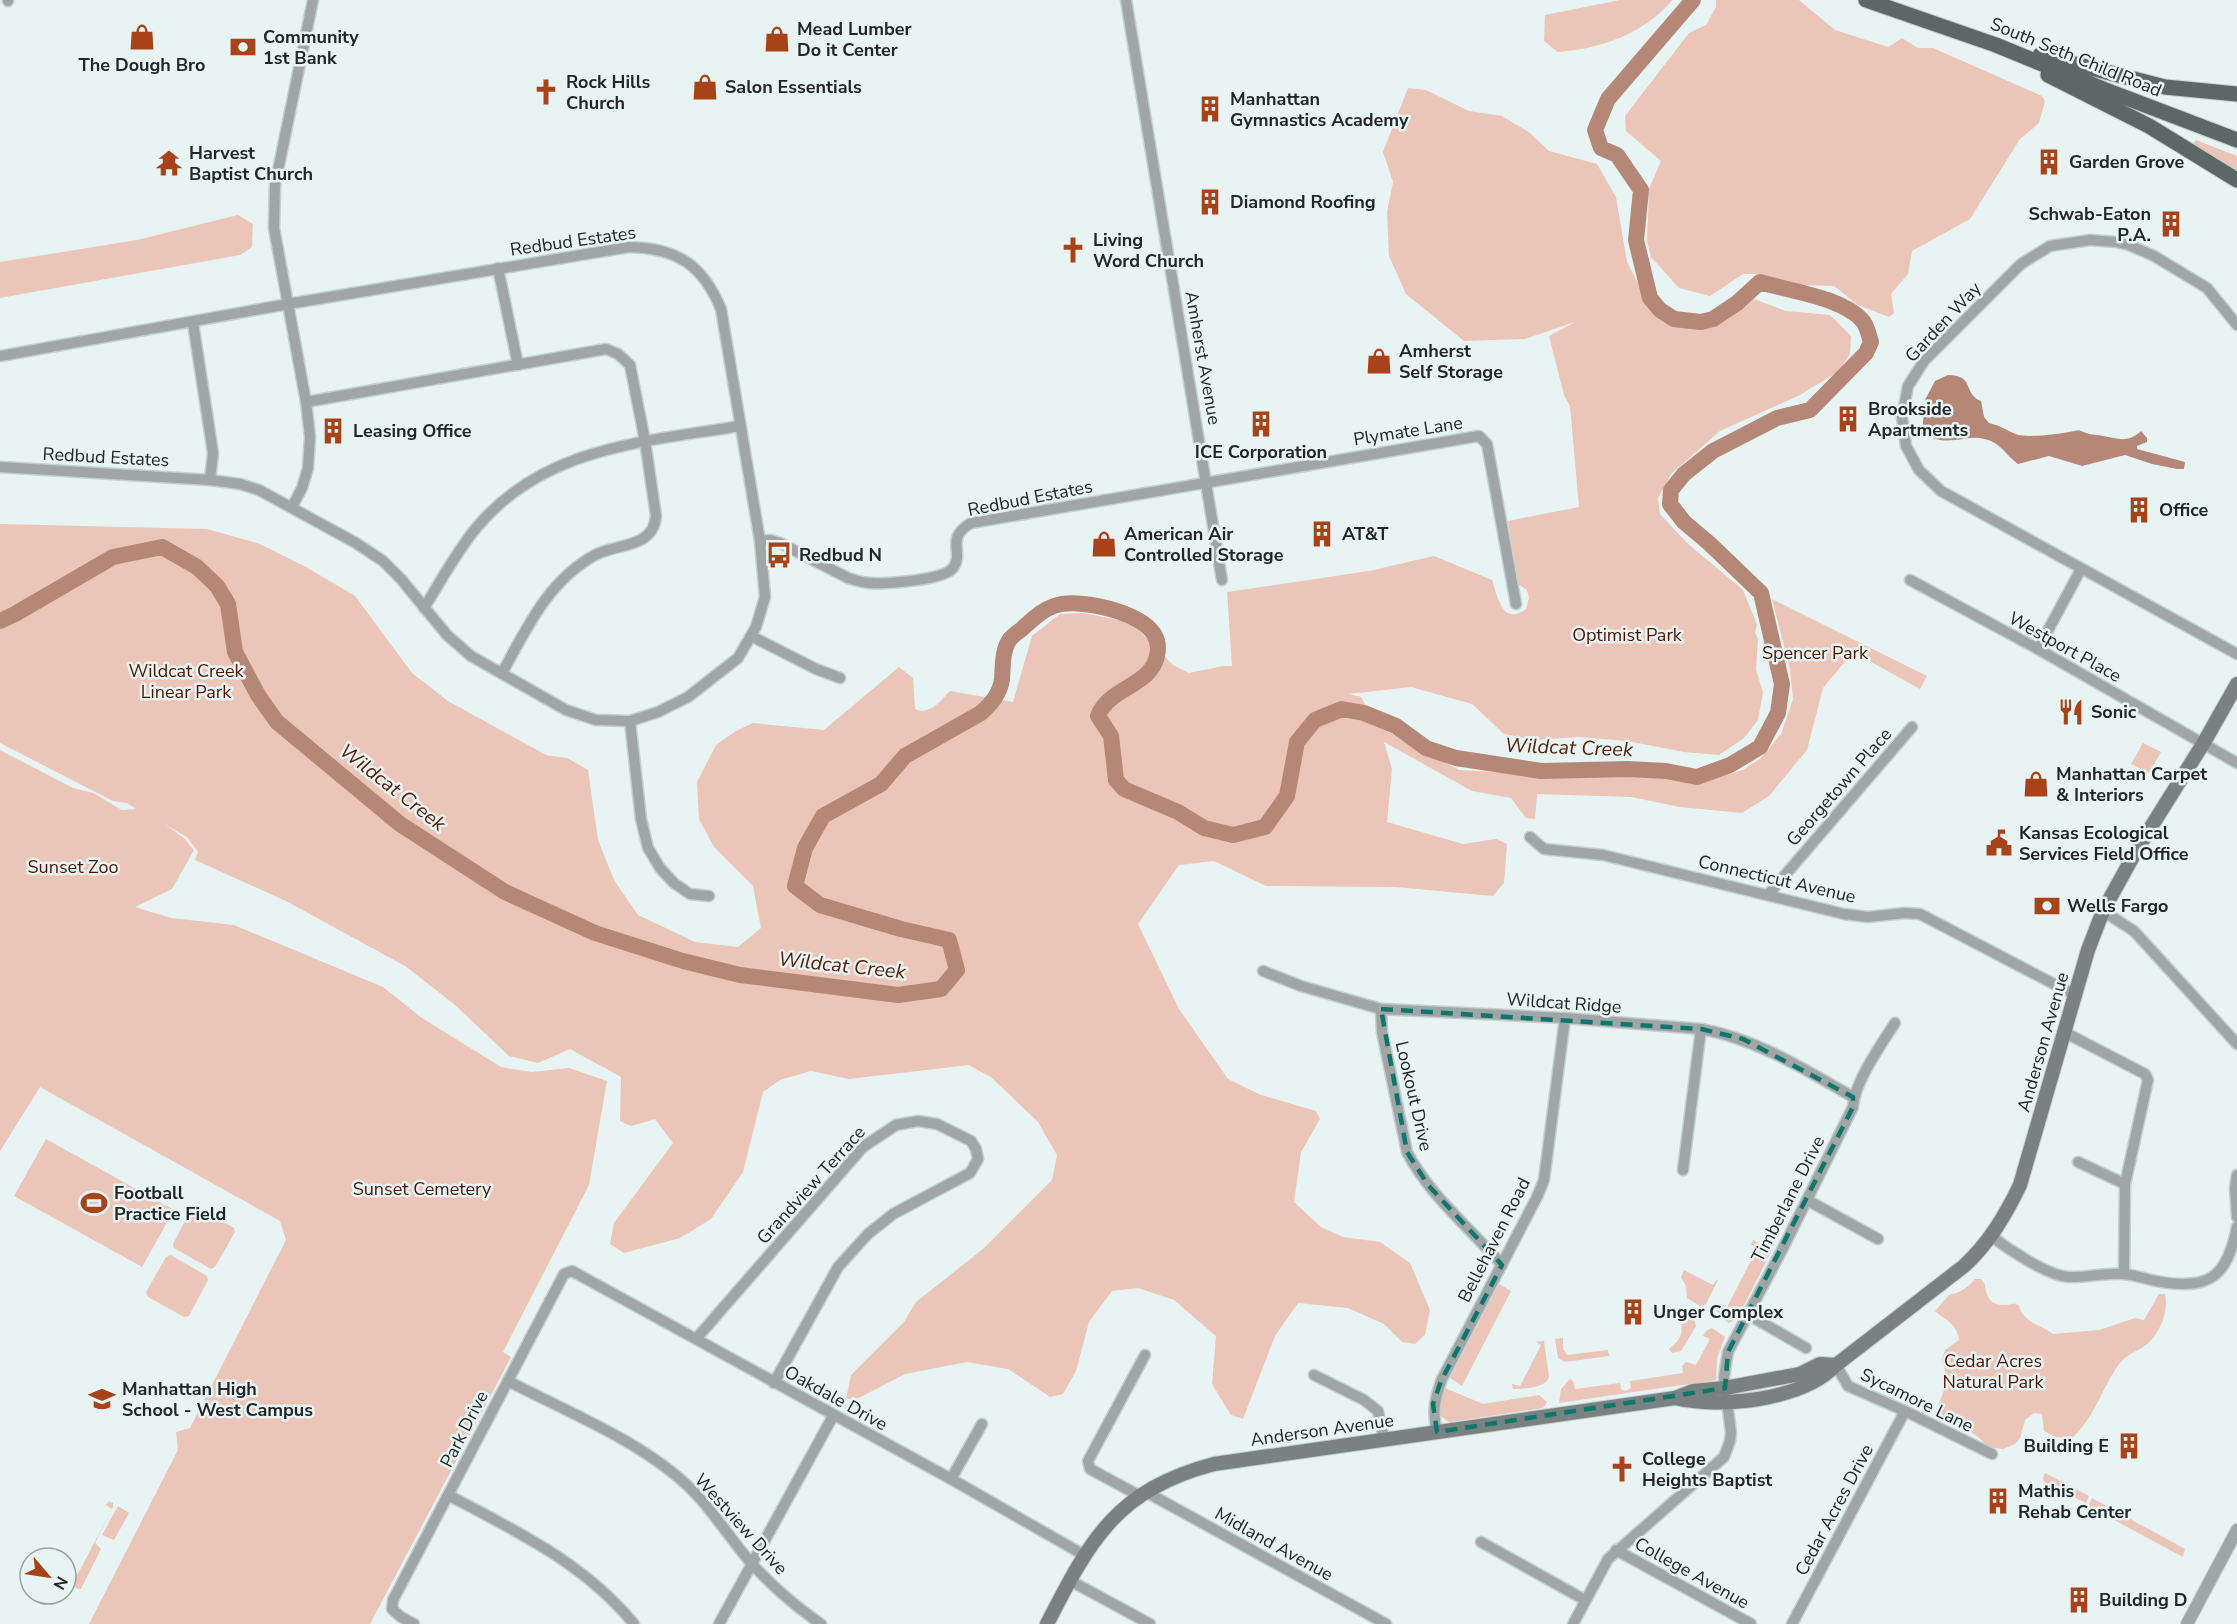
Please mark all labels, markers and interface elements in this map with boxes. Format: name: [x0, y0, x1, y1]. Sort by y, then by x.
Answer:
street label: South Seth Child Road: [1987, 12, 2165, 102]
place label: Mead Lumber Do it Center: [797, 17, 912, 62]
shop icon: The Dough Bro: [127, 22, 157, 52]
shop icon: Mead Lumber Do it Center: [762, 24, 792, 54]
place label: Community 1st Bank: [263, 25, 359, 70]
bank icon: Community 1st Bank: [228, 32, 258, 62]
place label: The Dough Bro: [79, 53, 205, 77]
place label: Rock Hills Church: [566, 70, 650, 115]
shop icon: Salon Essentials: [690, 72, 720, 102]
place label: Salon Essentials: [725, 75, 862, 99]
church icon: Rock Hills Church: [531, 77, 561, 107]
place label: Manhattan Gymnastics Academy: [1230, 87, 1409, 132]
building icon: Manhattan Gymnastics Academy: [1195, 94, 1225, 124]
place label: Harvest Baptist Church: [189, 141, 313, 186]
building icon: Garden Grove: [2034, 147, 2064, 177]
temple icon: Harvest Baptist Church: [154, 148, 184, 178]
place label: Garden Grove: [2069, 150, 2185, 174]
building icon: Diamond Roofing: [1195, 187, 1225, 217]
place label: Diamond Roofing: [1230, 190, 1376, 214]
place label: Schwab-Eaton P.A.: [2029, 202, 2151, 247]
building icon: Schwab-Eaton P.A.: [2156, 209, 2186, 239]
street label: Redbud Estates: [509, 220, 637, 262]
place label: Living Word Church: [1093, 228, 1204, 273]
church icon: Living Word Church: [1058, 235, 1088, 265]
street label: Garden Way: [1900, 276, 1987, 367]
street label: Amherst Avenue: [1179, 289, 1227, 427]
place label: Amherst Self Storage: [1399, 339, 1503, 384]
shop icon: Amherst Self Storage: [1364, 346, 1394, 376]
place label: Brookside Apartments: [1868, 397, 1968, 442]
building icon: Brookside Apartments: [1833, 404, 1863, 434]
building icon: ICE Corporation: [1246, 409, 1276, 439]
street label: Plymate Lane: [1352, 411, 1464, 451]
building icon: Leasing Office: [318, 416, 348, 446]
place label: Leasing Office: [353, 419, 472, 443]
place label: ICE Corporation: [1195, 440, 1327, 464]
street label: Redbud Estates: [42, 442, 170, 472]
street label: Redbud Estates: [965, 474, 1095, 522]
building icon: Office: [2124, 495, 2154, 525]
place label: Office: [2159, 498, 2209, 522]
building icon: AT&T: [1307, 519, 1337, 549]
place label: American Air Controlled Storage: [1124, 522, 1284, 567]
place label: AT&T: [1342, 522, 1389, 546]
shop icon: American Air Controlled Storage: [1089, 529, 1119, 559]
bus stop icon: Redbud N: [764, 540, 794, 570]
place label: Redbud N: [799, 543, 882, 567]
street label: Westport Place: [2004, 606, 2126, 688]
park label: Optimist Park: [1572, 623, 1683, 647]
park label: Spencer Park: [1762, 641, 1869, 665]
park label: Wildcat Creek Linear Park: [128, 659, 245, 704]
restaurant icon: Sonic: [2056, 697, 2086, 727]
place label: Sonic: [2091, 700, 2137, 724]
street label: Georgetown Place: [1781, 723, 1897, 851]
water label: Wildcat Creek: [1505, 732, 1634, 763]
water label: Wildcat Creek: [334, 737, 452, 838]
place label: Manhattan Carpet & Interiors: [2056, 762, 2207, 807]
shop icon: Manhattan Carpet & Interiors: [2021, 769, 2051, 799]
place label: Kansas Ecological Services Field Office: [2019, 821, 2189, 866]
public building icon: Kansas Ecological Services Field Office: [1984, 828, 2014, 858]
street label: Connecticut Avenue: [1696, 849, 1858, 909]
park label: Sunset Zoo: [28, 855, 118, 879]
bank icon: Wells Fargo: [2032, 891, 2062, 921]
place label: Wells Fargo: [2067, 894, 2168, 918]
water label: Wildcat Creek: [777, 945, 908, 986]
street label: Anderson Avenue: [2012, 969, 2074, 1115]
street label: Wildcat Ridge: [1506, 987, 1622, 1019]
street label: Lookout Drive: [1390, 1039, 1438, 1153]
street label: Grandview Terrace: [751, 1121, 871, 1249]
street label: Timberlane Drive: [1746, 1132, 1830, 1266]
street label: Bellehaven Road: [1452, 1174, 1536, 1306]
park label: Sunset Cemetery: [353, 1177, 492, 1201]
place label: Football Practice Field: [114, 1181, 226, 1226]
sports icon: Football Practice Field: [79, 1188, 109, 1218]
building icon: Unger Complex: [1618, 1297, 1648, 1327]
place label: Unger Complex: [1653, 1300, 1783, 1324]
park label: Cedar Acres Natural Park: [1942, 1349, 2045, 1394]
street label: Oakdale Drive: [780, 1360, 892, 1436]
street label: Sycamore Lane: [1856, 1362, 1978, 1438]
place label: Manhattan High School - West Campus: [122, 1377, 313, 1422]
school or university icon: Manhattan High School - West Campus: [87, 1384, 117, 1414]
street label: Park Drive: [434, 1386, 494, 1472]
street label: Anderson Avenue: [1249, 1408, 1395, 1452]
building icon: Building E: [2114, 1431, 2144, 1461]
place label: Building E: [2024, 1434, 2109, 1458]
street label: Cedar Acres Drive: [1789, 1440, 1879, 1580]
place label: College Heights Baptist: [1642, 1447, 1772, 1492]
church icon: College Heights Baptist: [1607, 1454, 1637, 1484]
street label: Westview Drive: [689, 1468, 793, 1580]
place label: Mathis Rehab Center: [2018, 1479, 2131, 1524]
building icon: Mathis Rehab Center: [1983, 1486, 2013, 1516]
street label: Midland Avenue: [1211, 1502, 1337, 1586]
street label: College Avenue: [1630, 1532, 1754, 1614]
north arrow: [18, 1546, 78, 1606]
text: N: [48, 1572, 73, 1593]
building icon: Building D: [2064, 1585, 2094, 1615]
place label: Building D: [2099, 1588, 2187, 1612]

